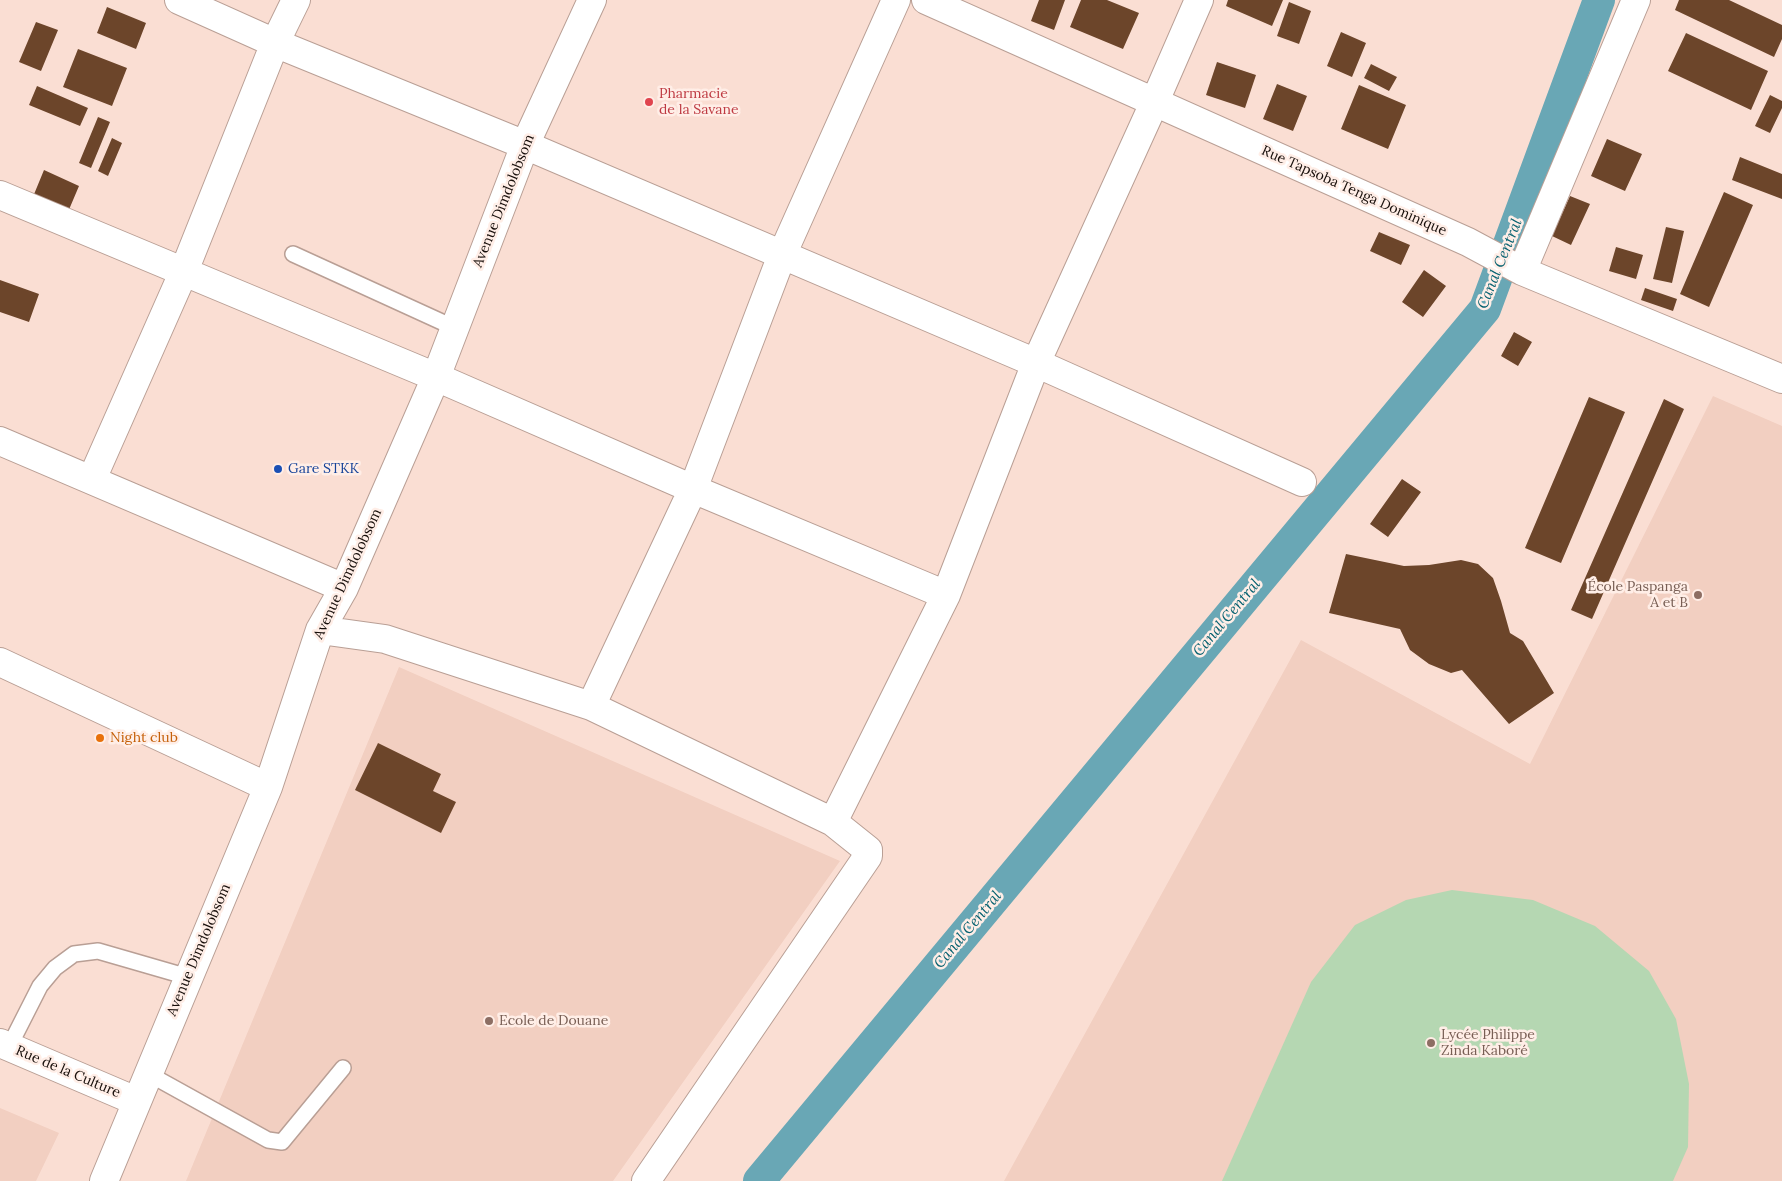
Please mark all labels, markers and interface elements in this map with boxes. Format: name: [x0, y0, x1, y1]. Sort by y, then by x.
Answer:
place label: Pharmacie de la Savane: [659, 86, 739, 118]
marker: Pharmacie de la Savane: [643, 96, 655, 108]
street label: Avenue Dimdolobsom: [470, 132, 538, 270]
street label: Rue Tapsoba Tenga Dominique: [1259, 142, 1449, 240]
water label: Canal Central: [1474, 216, 1526, 312]
place label: Gare STKK: [288, 461, 359, 477]
marker: Gare STKK: [272, 463, 284, 475]
street label: Avenue Dimdolobsom: [310, 506, 386, 642]
water label: Canal Central: [1189, 576, 1265, 660]
place label: École Paspanga A et B: [1588, 579, 1688, 612]
marker: École Paspanga A et B: [1692, 589, 1704, 601]
place label: Night club: [110, 730, 178, 746]
marker: Night club: [94, 732, 106, 744]
street label: Avenue Dimdolobsom: [164, 881, 234, 1019]
water label: Canal Central: [930, 888, 1006, 972]
place label: Ecole de Douane: [499, 1013, 608, 1029]
marker: Ecole de Douane: [483, 1015, 495, 1027]
place label: Lycée Philippe Zinda Kaboré: [1441, 1027, 1535, 1060]
marker: Lycée Philippe Zinda Kaboré: [1425, 1037, 1437, 1049]
street label: Rue de la Culture: [13, 1042, 123, 1102]

